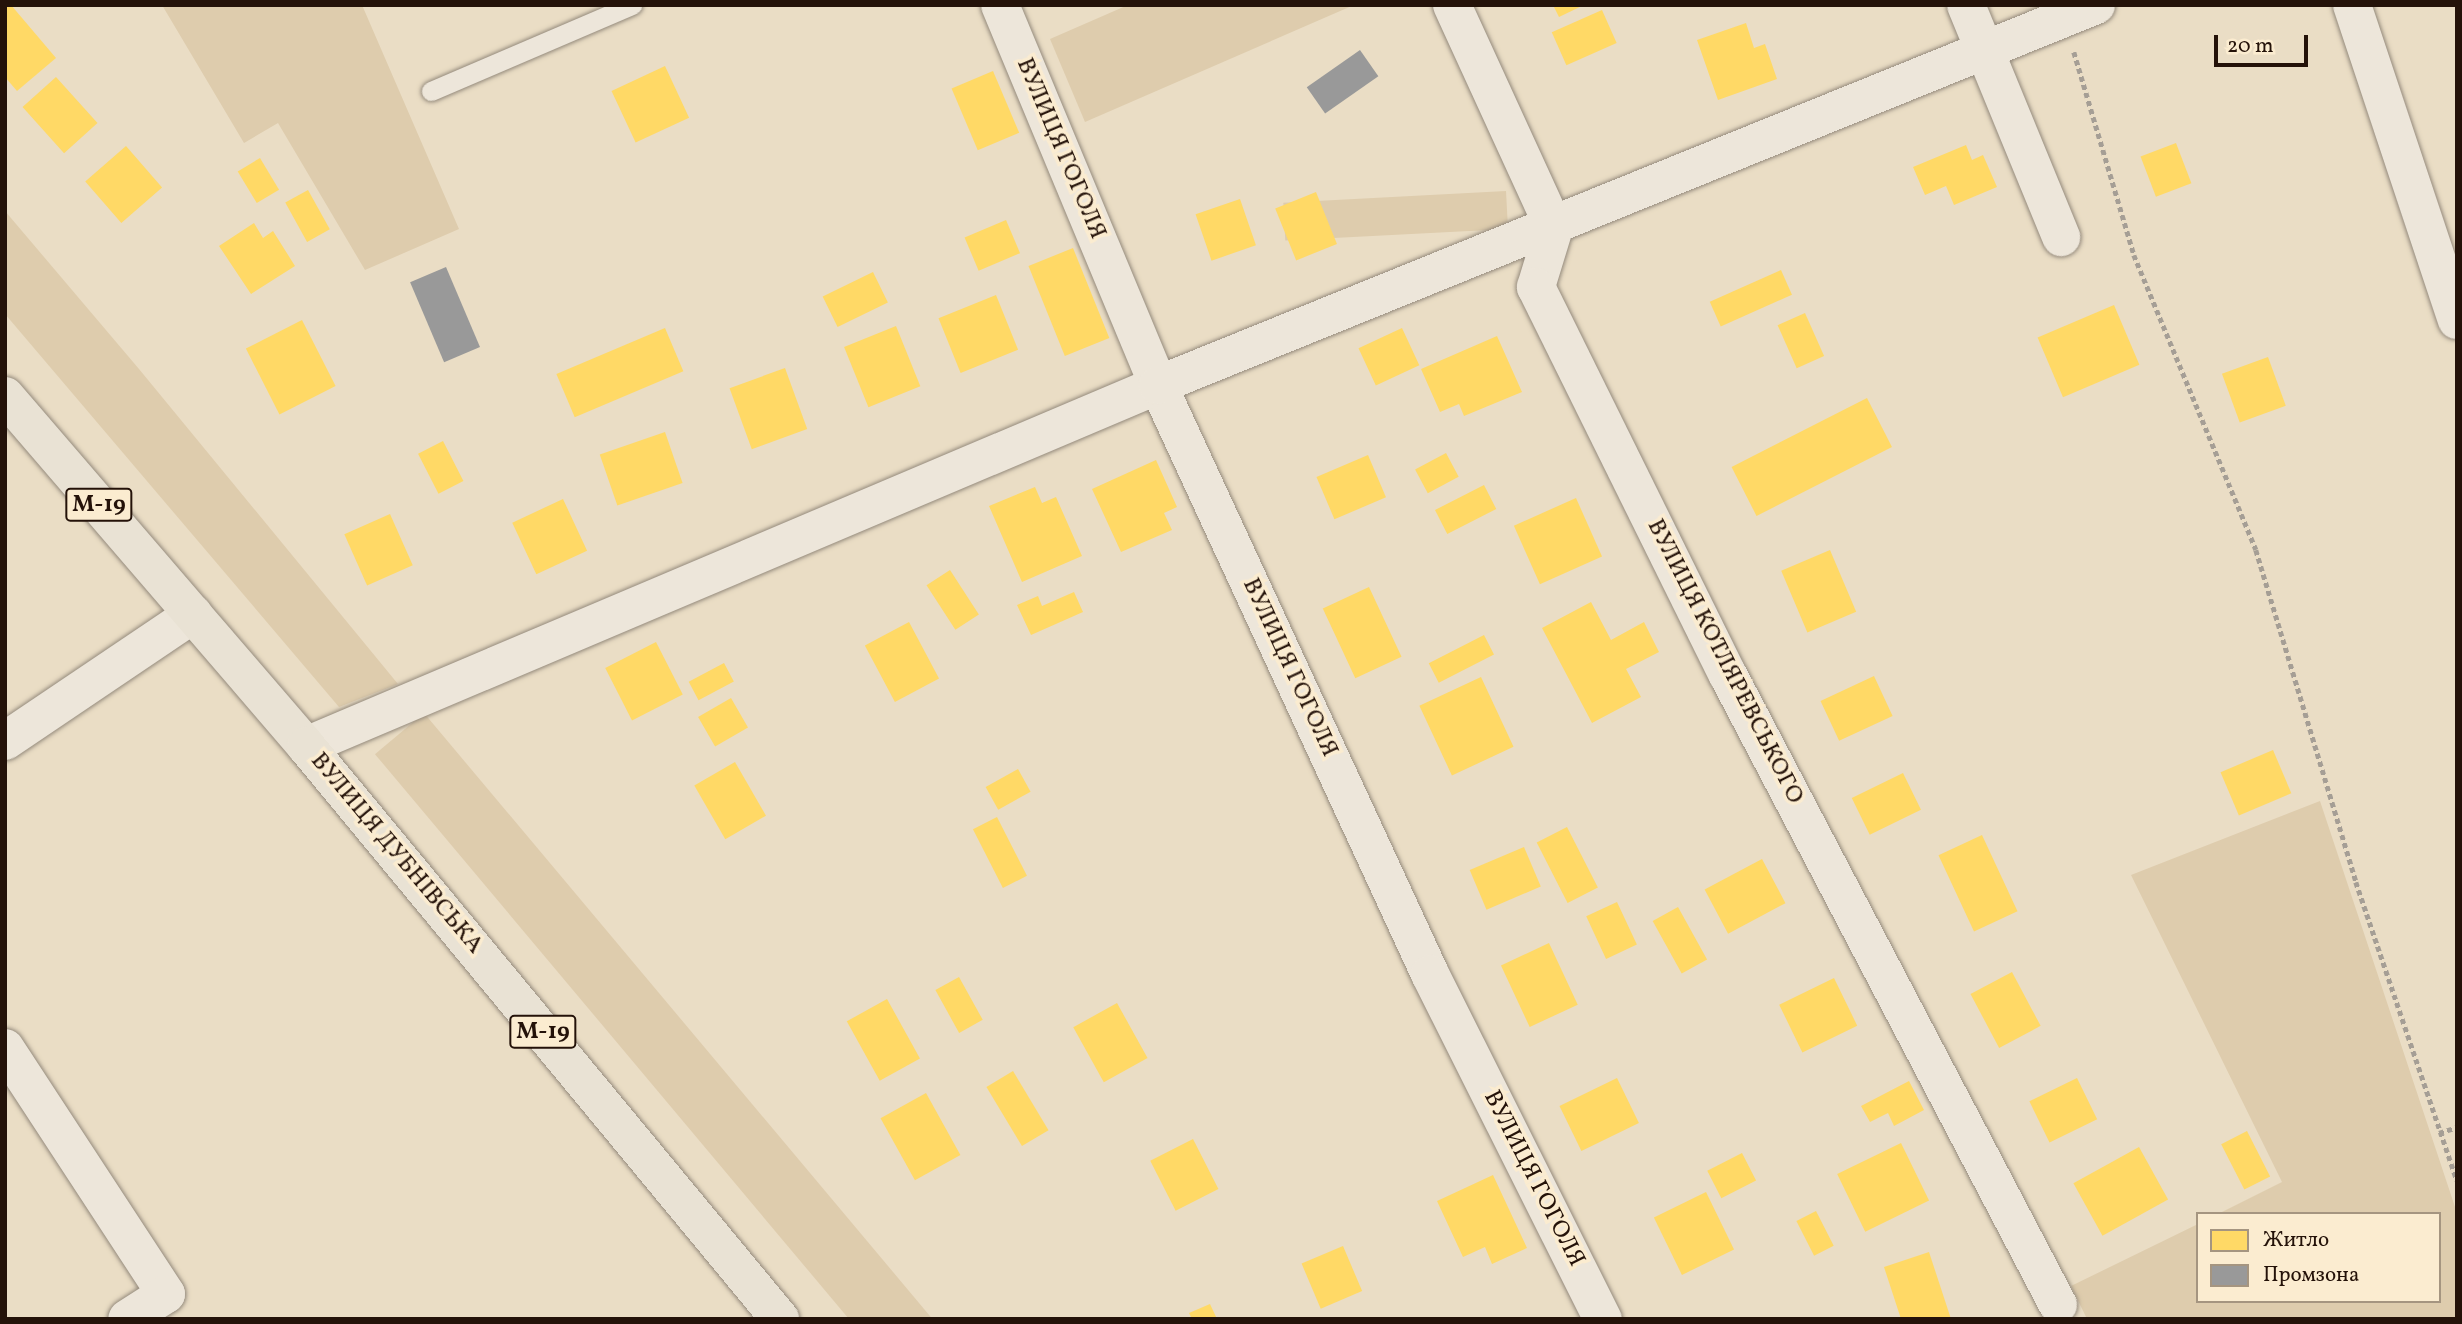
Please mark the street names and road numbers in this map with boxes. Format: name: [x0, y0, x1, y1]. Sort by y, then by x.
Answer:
street label: ВУЛИЦЯ ГОГОЛЯ: [1009, 54, 1111, 244]
road number: М-19: [64, 485, 134, 524]
street label: ВУЛИЦЯ КОТЛЯРЕВСЬКОГО: [1640, 515, 1808, 809]
street label: ВУЛИЦЯ ГОГОЛЯ: [1235, 574, 1343, 762]
street label: ВУЛИЦЯ ДУБНІВСЬКА: [303, 748, 489, 960]
road number: М-19: [508, 1012, 578, 1051]
street label: ВУЛИЦЯ ГОГОЛЯ: [1476, 1086, 1590, 1272]

